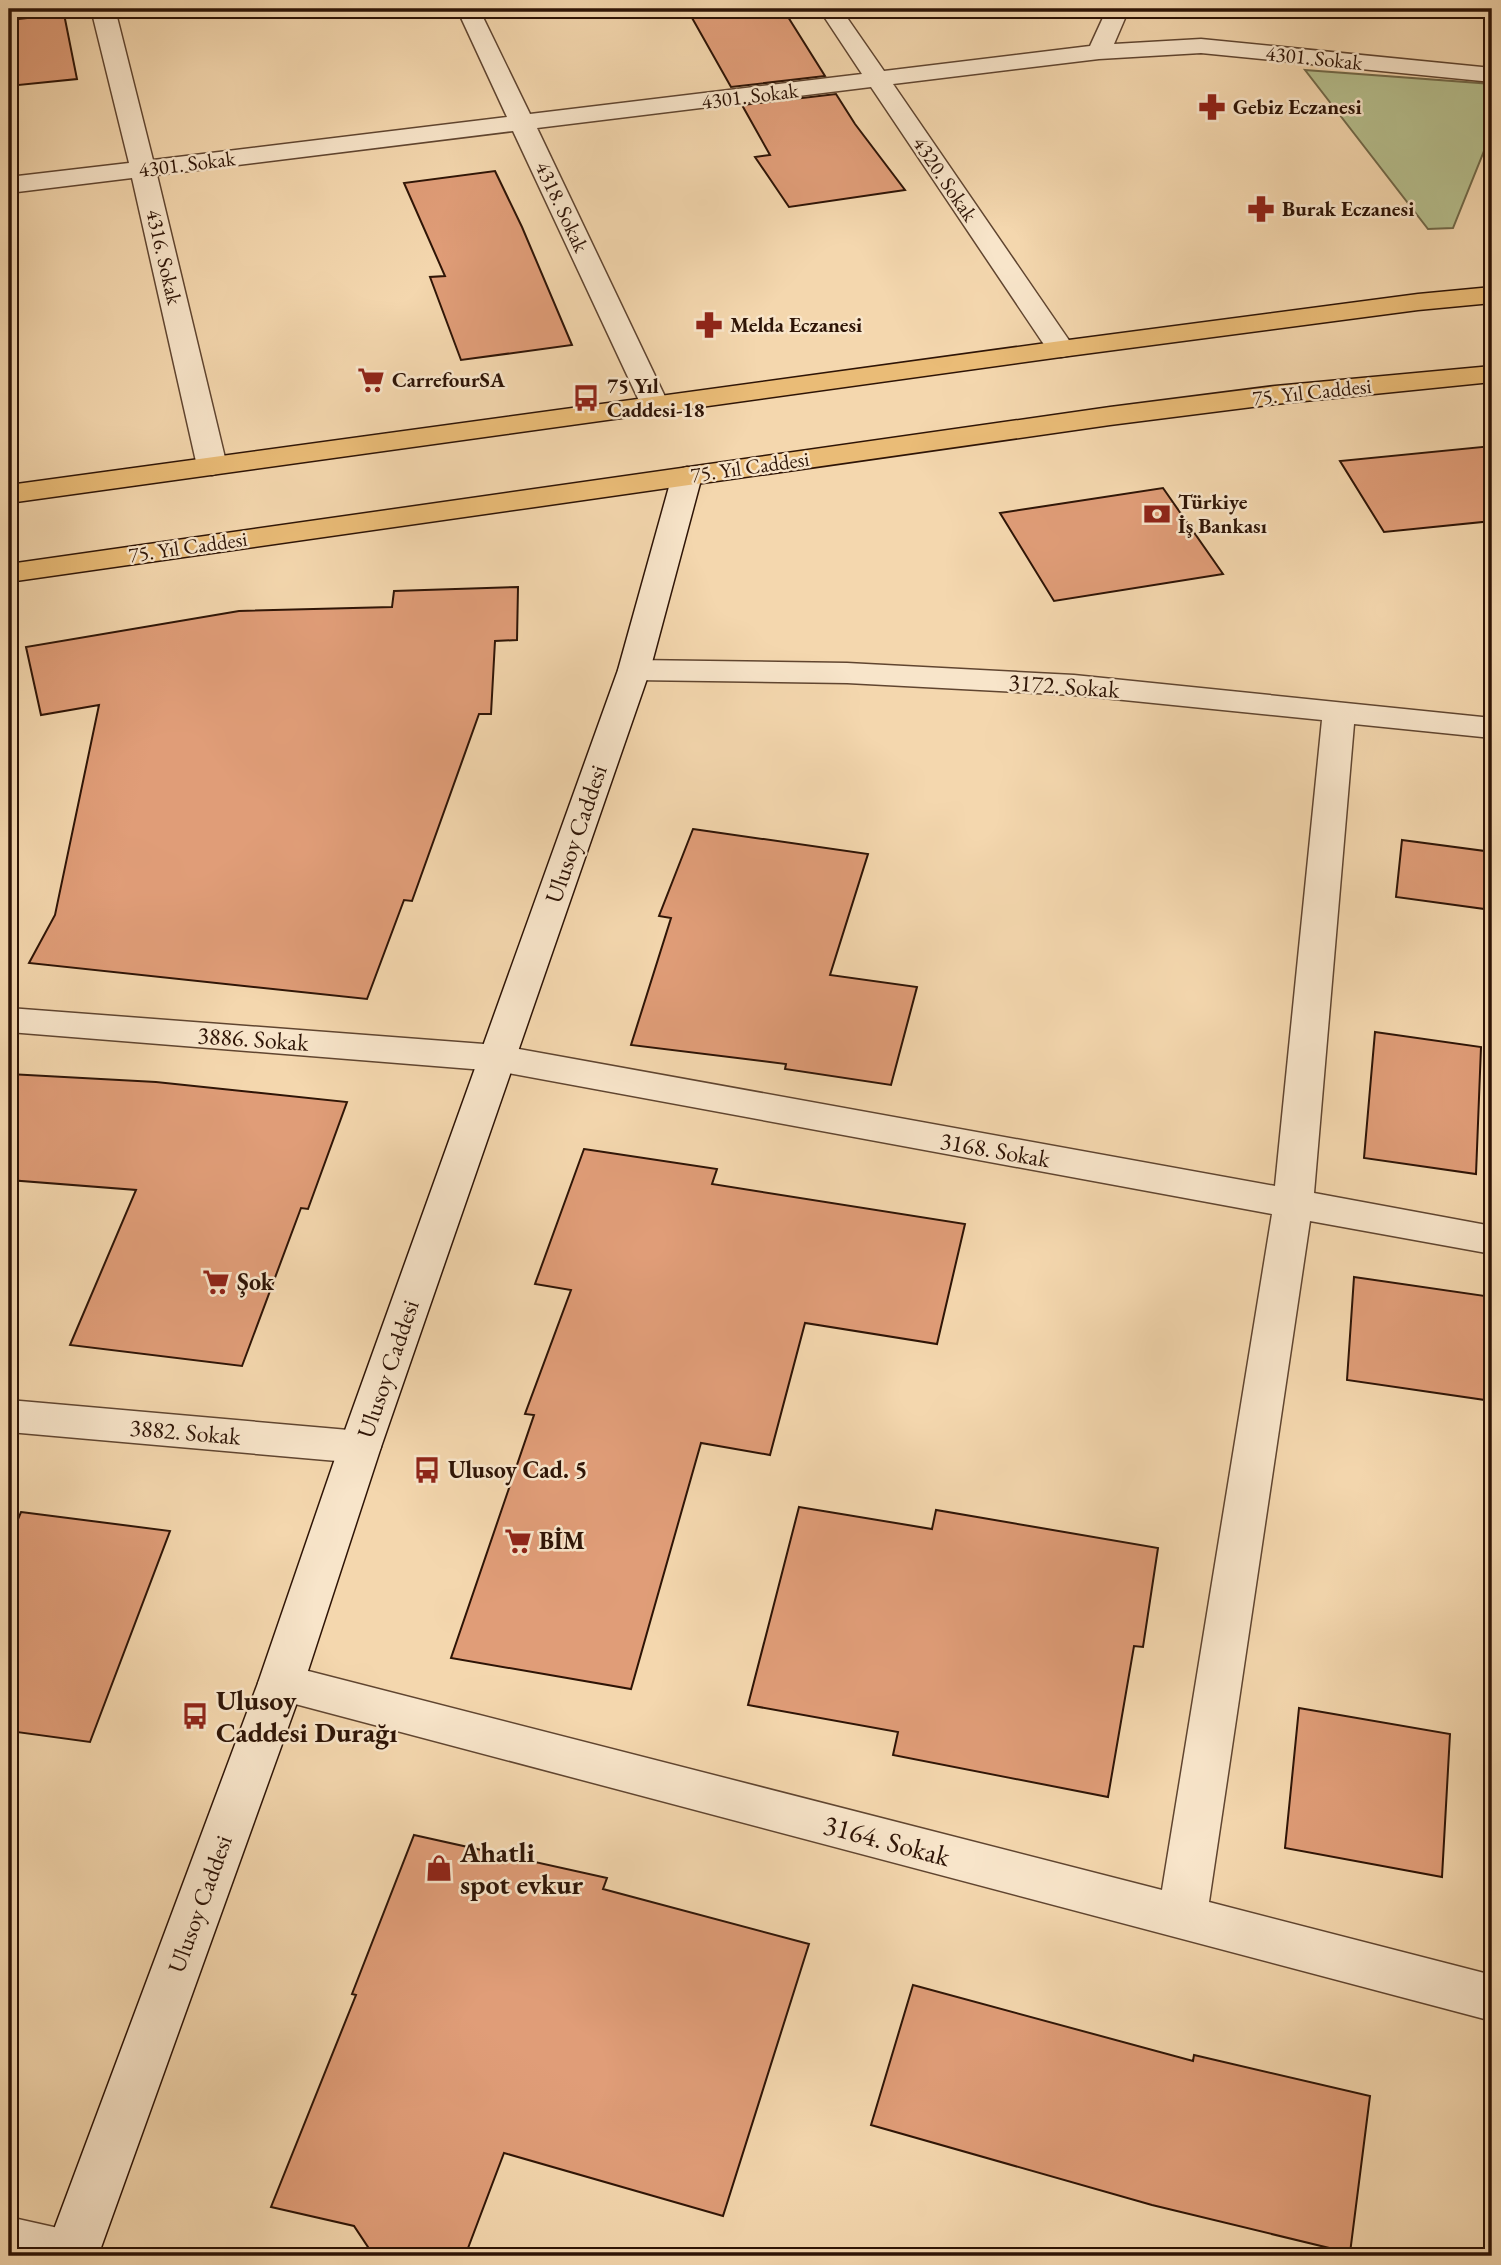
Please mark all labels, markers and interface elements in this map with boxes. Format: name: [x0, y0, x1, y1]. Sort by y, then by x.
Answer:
street label: 4301. Sokak: [1264, 39, 1365, 76]
street label: 4301. Sokak: [700, 76, 801, 115]
pharmacy icon: Gebiz Eczanesi: [1197, 92, 1227, 122]
place label: Gebiz Eczanesi: [1233, 93, 1362, 120]
street label: 4320. Sokak: [907, 131, 984, 228]
street label: 4301. Sokak: [137, 144, 238, 183]
street label: 4318. Sokak: [530, 157, 596, 258]
pharmacy icon: Burak Eczanesi: [1246, 194, 1276, 224]
place label: Burak Eczanesi: [1282, 195, 1414, 222]
street label: 4316. Sokak: [140, 206, 189, 308]
pharmacy icon: Melda Eczanesi: [694, 310, 724, 340]
place label: Melda Eczanesi: [730, 311, 862, 338]
supermarket icon: CarrefourSA: [356, 365, 386, 395]
place label: CarrefourSA: [392, 366, 506, 393]
place label: 75 Yıl Caddesi-18: [607, 372, 705, 423]
street label: 75. Yıl Caddesi: [1251, 372, 1373, 411]
bus stop icon: 75 Yıl Caddesi-18: [571, 383, 601, 413]
street label: 75. Yıl Caddesi: [689, 445, 811, 488]
place label: Türkiye İş Bankası: [1178, 488, 1267, 539]
bank icon: Türkiye İş Bankası: [1142, 499, 1172, 529]
street label: 75. Yıl Caddesi: [127, 525, 249, 568]
street label: 3172. Sokak: [1008, 666, 1121, 705]
street label: Ulusoy Caddesi: [537, 760, 614, 907]
street label: 3886. Sokak: [197, 1019, 310, 1058]
street label: 3168. Sokak: [938, 1125, 1053, 1175]
place label: Şok: [237, 1266, 275, 1298]
supermarket icon: Şok: [201, 1267, 231, 1297]
street label: Ulusoy Caddesi: [349, 1295, 426, 1442]
street label: 3882. Sokak: [128, 1411, 243, 1452]
place label: Ulusoy Cad. 5: [448, 1454, 587, 1486]
bus stop icon: Ulusoy Cad. 5: [412, 1455, 442, 1485]
place label: BİM: [539, 1525, 585, 1556]
supermarket icon: BİM: [503, 1526, 533, 1556]
place label: Ulusoy Caddesi Durağı: [216, 1682, 397, 1750]
bus stop icon: Ulusoy Caddesi Durağı: [180, 1701, 210, 1731]
street label: 3164. Sokak: [820, 1806, 955, 1874]
street label: Ulusoy Caddesi: [160, 1831, 239, 1977]
place label: Ahatli spot evkur: [459, 1834, 584, 1902]
shop icon: Ahatli spot evkur: [424, 1853, 454, 1883]

